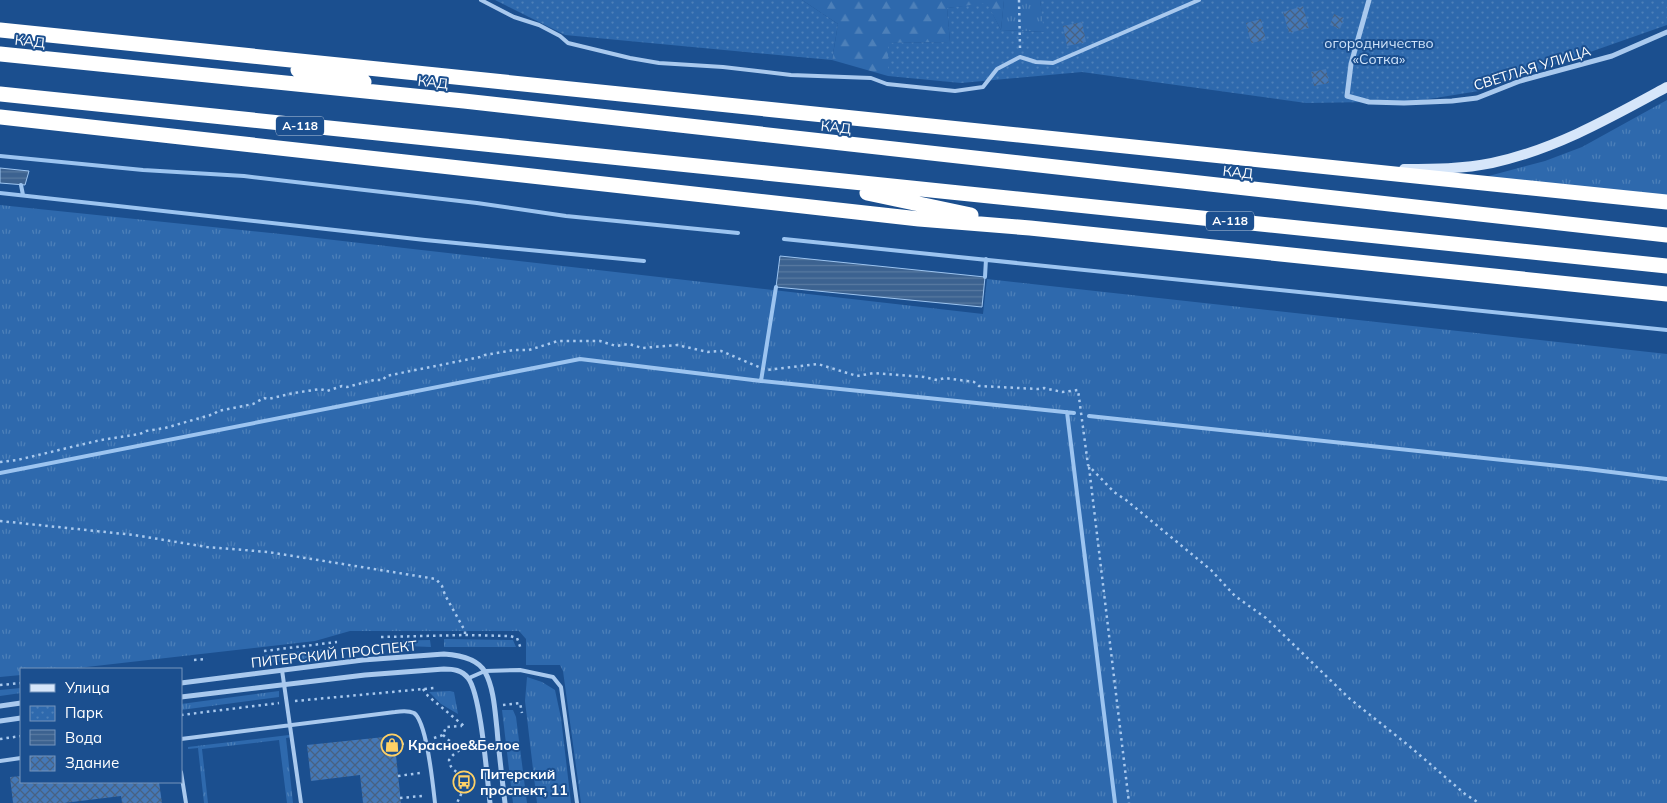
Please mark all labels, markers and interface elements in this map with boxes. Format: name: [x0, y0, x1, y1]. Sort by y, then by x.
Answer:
street label: КАД: [14, 30, 46, 52]
park label: огородничество «Сотка»: [1324, 34, 1434, 68]
street label: СВЕТЛАЯ УЛИЦА: [1471, 41, 1593, 94]
street label: КАД: [417, 71, 449, 93]
road number: А-118: [276, 116, 324, 136]
street label: КАД: [820, 116, 852, 138]
street label: КАД: [1222, 161, 1254, 183]
road number: А-118: [1206, 212, 1254, 230]
street label: ПИТЕРСКИЙ ПРОСПЕКТ: [250, 636, 418, 672]
legend: [20, 668, 182, 783]
text: Улица: [64, 678, 110, 697]
text: Парк: [65, 703, 104, 722]
text: Вода: [65, 728, 102, 747]
shop icon: Красное&Белое: [380, 733, 404, 757]
place label: Красное&Белое: [408, 736, 520, 754]
text: Здание: [65, 753, 119, 772]
place label: Питерский проспект, 11: [480, 765, 568, 799]
bus stop icon: Питерский проспект, 11: [452, 770, 476, 794]

